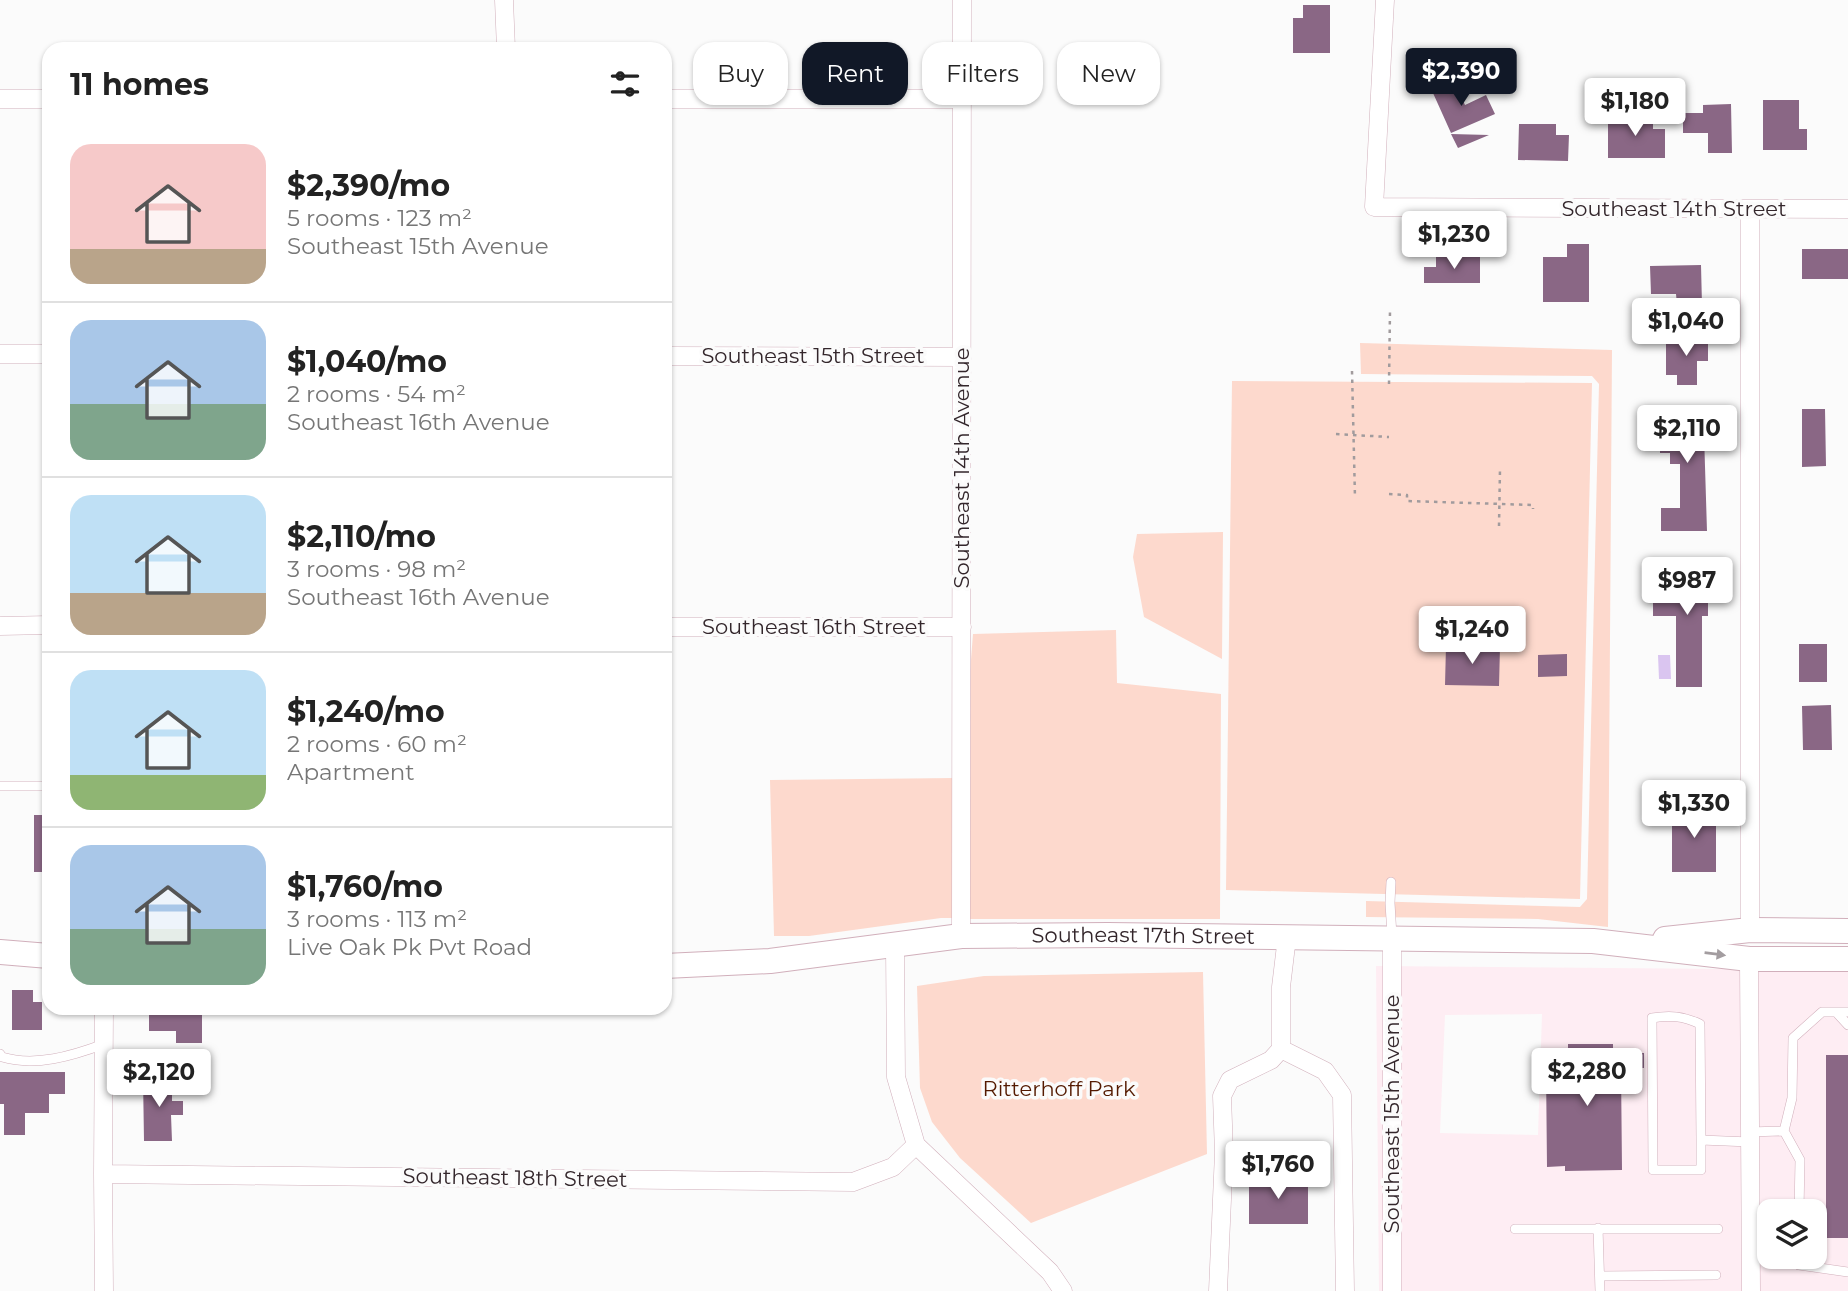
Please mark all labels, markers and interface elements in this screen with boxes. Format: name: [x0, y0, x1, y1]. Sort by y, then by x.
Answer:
chip: Buy: [693, 42, 788, 105]
chip: Rent: [802, 42, 908, 105]
chip: Filters: [922, 42, 1043, 105]
chip: New: [1057, 42, 1160, 105]
pin: $2,390: [1404, 48, 1518, 108]
text: $2,390: [1422, 57, 1500, 85]
icon: filters: [606, 65, 644, 103]
text: 11 homes: [70, 66, 209, 103]
pin: $1,180: [1578, 78, 1692, 138]
text: $1,180: [1601, 87, 1669, 115]
text: $2,390/mo: [287, 167, 450, 204]
icon: home: [126, 172, 210, 256]
street label: Southeast 14th Street: [1561, 196, 1787, 221]
text: 5 rooms · 123 m²: [287, 204, 472, 232]
pin: $1,230: [1397, 212, 1511, 271]
text: $1,230: [1418, 220, 1490, 248]
text: Southeast 15th Avenue: [287, 232, 549, 260]
pin: $1,040: [1629, 298, 1743, 358]
text: $1,040: [1648, 307, 1724, 335]
text: $1,040/mo: [287, 343, 447, 380]
street label: Southeast 15th Street: [701, 343, 925, 368]
icon: home: [126, 348, 210, 432]
street label: Southeast 14th Avenue: [949, 348, 974, 588]
text: 2 rooms · 54 m²: [287, 380, 466, 408]
pin: $2,110: [1630, 406, 1744, 465]
text: Southeast 16th Avenue: [287, 408, 550, 436]
text: $2,110: [1653, 414, 1721, 442]
text: $2,110/mo: [287, 518, 436, 555]
icon: home: [126, 523, 210, 607]
text: 3 rooms · 98 m²: [287, 555, 466, 583]
pin: $987: [1646, 558, 1728, 617]
text: $987: [1658, 566, 1716, 594]
text: Southeast 16th Avenue: [287, 583, 550, 611]
pin: $1,240: [1415, 606, 1529, 666]
street label: Southeast 16th Street: [702, 614, 926, 639]
text: $1,240: [1435, 615, 1509, 643]
text: $1,240/mo: [287, 693, 445, 730]
icon: home: [126, 698, 210, 782]
text: 2 rooms · 60 m²: [287, 730, 467, 758]
text: Apartment: [287, 758, 415, 786]
pin: $1,330: [1637, 780, 1751, 840]
text: $1,330: [1658, 789, 1730, 817]
text: $1,760/mo: [287, 868, 443, 905]
icon: home: [126, 873, 210, 957]
text: 3 rooms · 113 m²: [287, 905, 467, 933]
street label: Southeast 17th Street: [1031, 922, 1255, 949]
text: Live Oak Pk Pvt Road: [287, 933, 532, 961]
one-way arrow: [1704, 949, 1726, 960]
street label: Southeast 15th Avenue: [1379, 995, 1404, 1233]
pin: $2,280: [1530, 1048, 1644, 1108]
pin: $2,120: [102, 1050, 216, 1109]
text: $2,280: [1547, 1057, 1627, 1085]
text: $2,120: [123, 1058, 195, 1086]
park label: Ritterhoff Park: [982, 1076, 1136, 1101]
pin: $1,760: [1221, 1142, 1335, 1201]
text: $1,760: [1241, 1150, 1315, 1178]
street label: Southeast 18th Street: [402, 1163, 628, 1192]
map controls: [1757, 1199, 1827, 1269]
button: layers: [1757, 1199, 1827, 1269]

